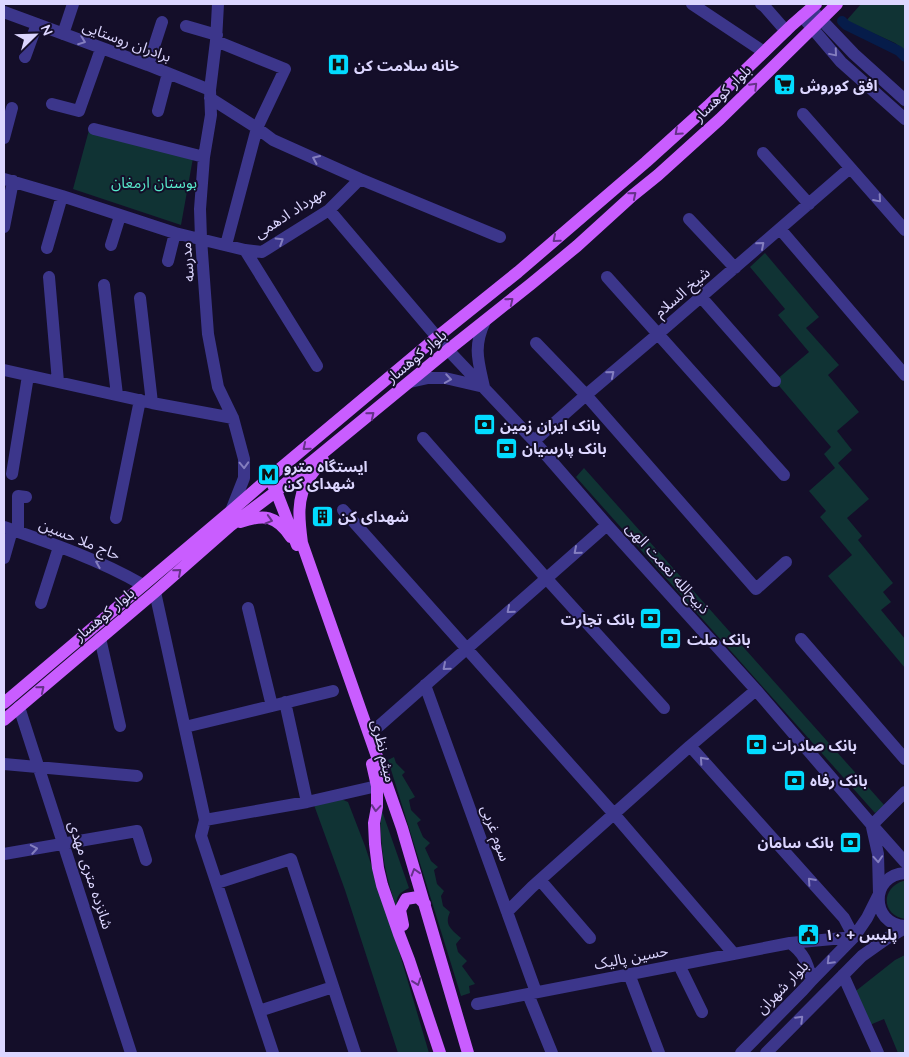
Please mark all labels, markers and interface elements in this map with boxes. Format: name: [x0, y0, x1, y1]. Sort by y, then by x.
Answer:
north arrow: [10, 10, 60, 60]
street label: برادران روستایی: [80, 16, 174, 66]
text: N: [37, 22, 57, 38]
one-way arrow: [77, 35, 86, 45]
one-way arrow: [828, 48, 837, 57]
hospital icon: خانه سلامت کن: [326, 53, 350, 77]
place label: خانه سلامت کن: [354, 56, 459, 75]
street label: بلوار کوهسار: [688, 61, 755, 126]
supermarket icon: افق کوروش: [772, 73, 796, 97]
place label: افق کوروش: [800, 76, 878, 95]
one-way arrow: [748, 83, 757, 92]
one-way arrow: [675, 126, 684, 135]
one-way arrow: [312, 155, 321, 165]
park label: بوستان ارمغان: [111, 173, 197, 192]
street label: مهرداد ادهمی: [250, 182, 330, 242]
one-way arrow: [628, 192, 637, 201]
one-way arrow: [872, 194, 881, 203]
one-way arrow: [553, 233, 562, 242]
one-way arrow: [275, 237, 284, 247]
street label: مدرسه: [176, 241, 198, 283]
one-way arrow: [755, 242, 764, 251]
street label: شیخ السلام: [650, 262, 716, 324]
one-way arrow: [504, 298, 513, 306]
street label: بلوار کوهسار: [381, 325, 450, 387]
one-way arrow: [605, 370, 614, 379]
one-way arrow: [443, 374, 452, 384]
one-way arrow: [365, 411, 374, 420]
bank icon: بانک ایران زمین: [472, 413, 496, 437]
place label: بانک ایران زمین: [500, 416, 601, 435]
bank icon: بانک پارسیان: [494, 436, 518, 460]
place label: بانک پارسیان: [522, 439, 607, 458]
one-way arrow: [303, 441, 312, 449]
place label: ایستگاه مترو شهدای کن: [284, 457, 368, 493]
one-way arrow: [238, 461, 249, 469]
metro station icon: ایستگاه مترو شهدای کن: [256, 463, 280, 487]
building icon: شهدای کن: [310, 504, 334, 528]
place label: شهدای کن: [338, 507, 409, 526]
street label: حاج ملا حسین: [35, 514, 124, 567]
one-way arrow: [265, 514, 273, 524]
street label: ذبیح‌الله نعمت الهی: [620, 518, 714, 620]
one-way arrow: [573, 546, 582, 555]
one-way arrow: [95, 559, 104, 569]
one-way arrow: [172, 568, 181, 577]
street label: بلوار کوهسار: [69, 583, 138, 645]
one-way arrow: [506, 604, 515, 613]
bank icon: بانک تجارت: [639, 607, 663, 631]
place label: بانک تجارت: [561, 610, 635, 629]
bank icon: بانک ملت: [659, 627, 683, 651]
place label: بانک ملت: [687, 630, 751, 649]
one-way arrow: [442, 661, 451, 670]
one-way arrow: [35, 686, 44, 694]
street label: میثم نظری: [366, 718, 400, 785]
bank icon: بانک صادرات: [744, 733, 768, 757]
place label: بانک صادرات: [772, 736, 857, 755]
one-way arrow: [700, 757, 709, 766]
bank icon: بانک رفاه: [782, 768, 806, 792]
place label: بانک رفاه: [810, 771, 868, 790]
street label: سوم غربی: [475, 802, 515, 865]
one-way arrow: [371, 805, 382, 813]
street label: شانزده متری مهدی: [65, 818, 118, 932]
bank icon: بانک سامان: [838, 830, 862, 854]
place label: بانک سامان: [758, 833, 834, 852]
one-way arrow: [29, 845, 38, 855]
one-way arrow: [872, 856, 883, 864]
one-way arrow: [411, 868, 421, 877]
one-way arrow: [808, 878, 817, 887]
public building icon: پلیس + ۱۰: [797, 922, 821, 946]
place label: پلیس + ۱۰: [825, 925, 898, 944]
street label: حسین پالیک: [592, 940, 670, 975]
one-way arrow: [827, 955, 836, 964]
street label: بلوار شهران: [752, 956, 812, 1018]
one-way arrow: [411, 977, 421, 985]
one-way arrow: [794, 1015, 803, 1024]

